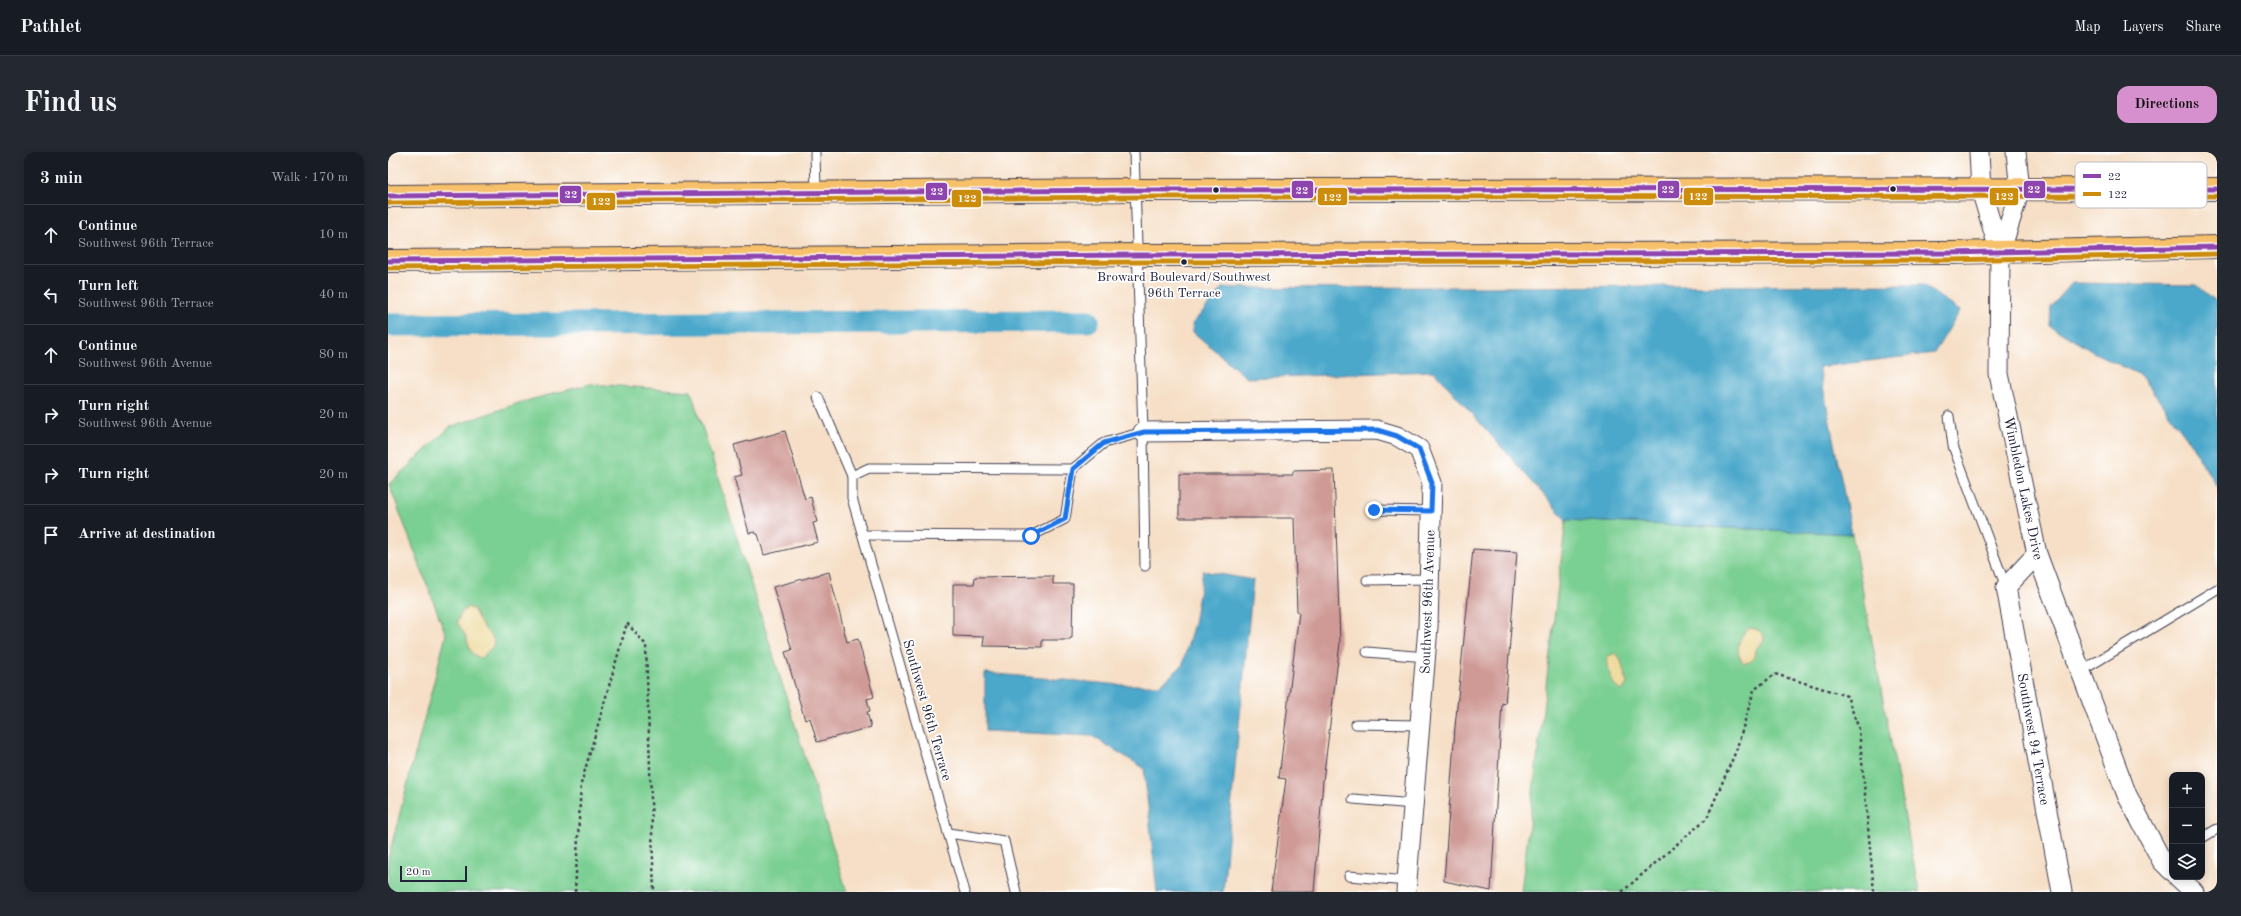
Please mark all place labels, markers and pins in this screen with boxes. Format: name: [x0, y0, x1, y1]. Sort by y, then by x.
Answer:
unlabelled marker: [1888, 184, 1898, 194]
unlabelled marker: [1211, 185, 1221, 195]
marker: Broward Boulevard/Southwest 96th Terrace: [1179, 257, 1189, 267]
place label: Broward Boulevard/Southwest 96th Terrace: [1097, 271, 1271, 300]

